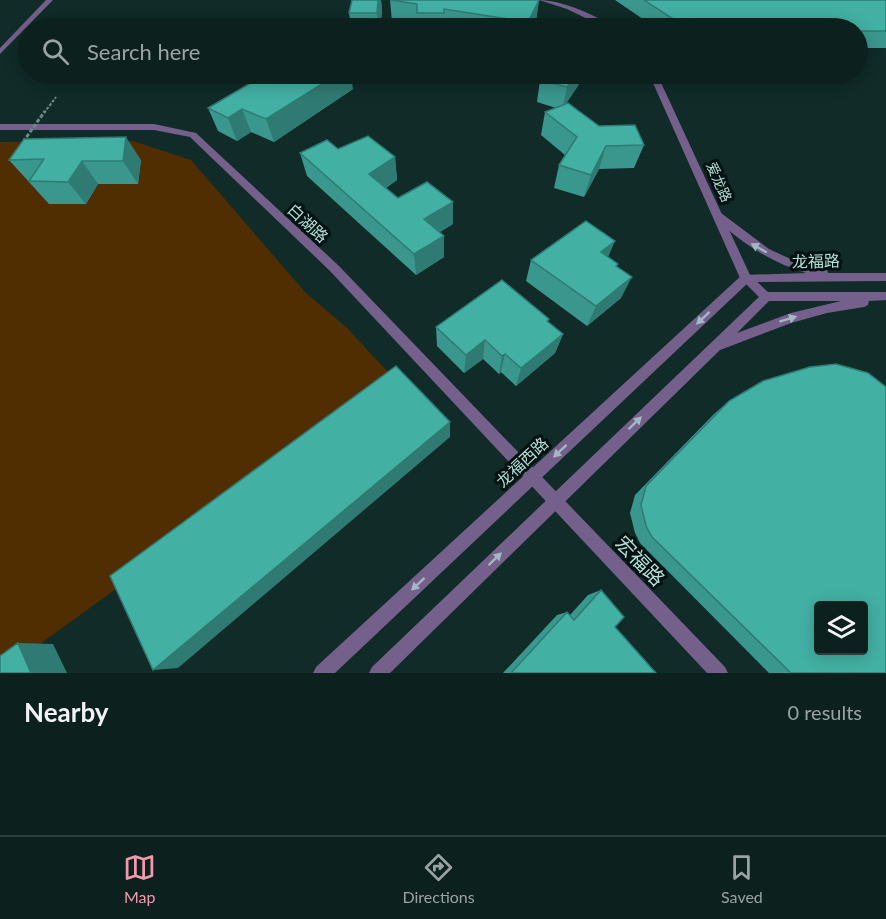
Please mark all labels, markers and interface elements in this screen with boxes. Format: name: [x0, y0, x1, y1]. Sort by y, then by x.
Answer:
search box: [18, 18, 868, 84]
icon: search: [39, 35, 72, 68]
text: Search here: [87, 38, 200, 65]
street label: 爱龙路: [703, 159, 736, 204]
street label: 白湖路: [284, 199, 332, 246]
one-way arrow: [751, 242, 767, 253]
street label: 龙福路: [792, 251, 840, 270]
one-way arrow: [696, 311, 711, 325]
one-way arrow: [779, 313, 797, 323]
one-way arrow: [628, 417, 642, 431]
street label: 龙福西路: [492, 433, 552, 490]
one-way arrow: [553, 444, 568, 458]
street label: 宏福路: [611, 530, 670, 590]
one-way arrow: [488, 553, 502, 567]
one-way arrow: [410, 577, 425, 591]
map controls: [814, 601, 868, 655]
button: layers: [814, 601, 868, 655]
text: Nearby: [24, 696, 109, 728]
text: 0 results: [787, 700, 862, 724]
tab: Map: [123, 851, 156, 906]
tab: Directions: [402, 851, 475, 906]
tab: Saved: [721, 851, 763, 906]

